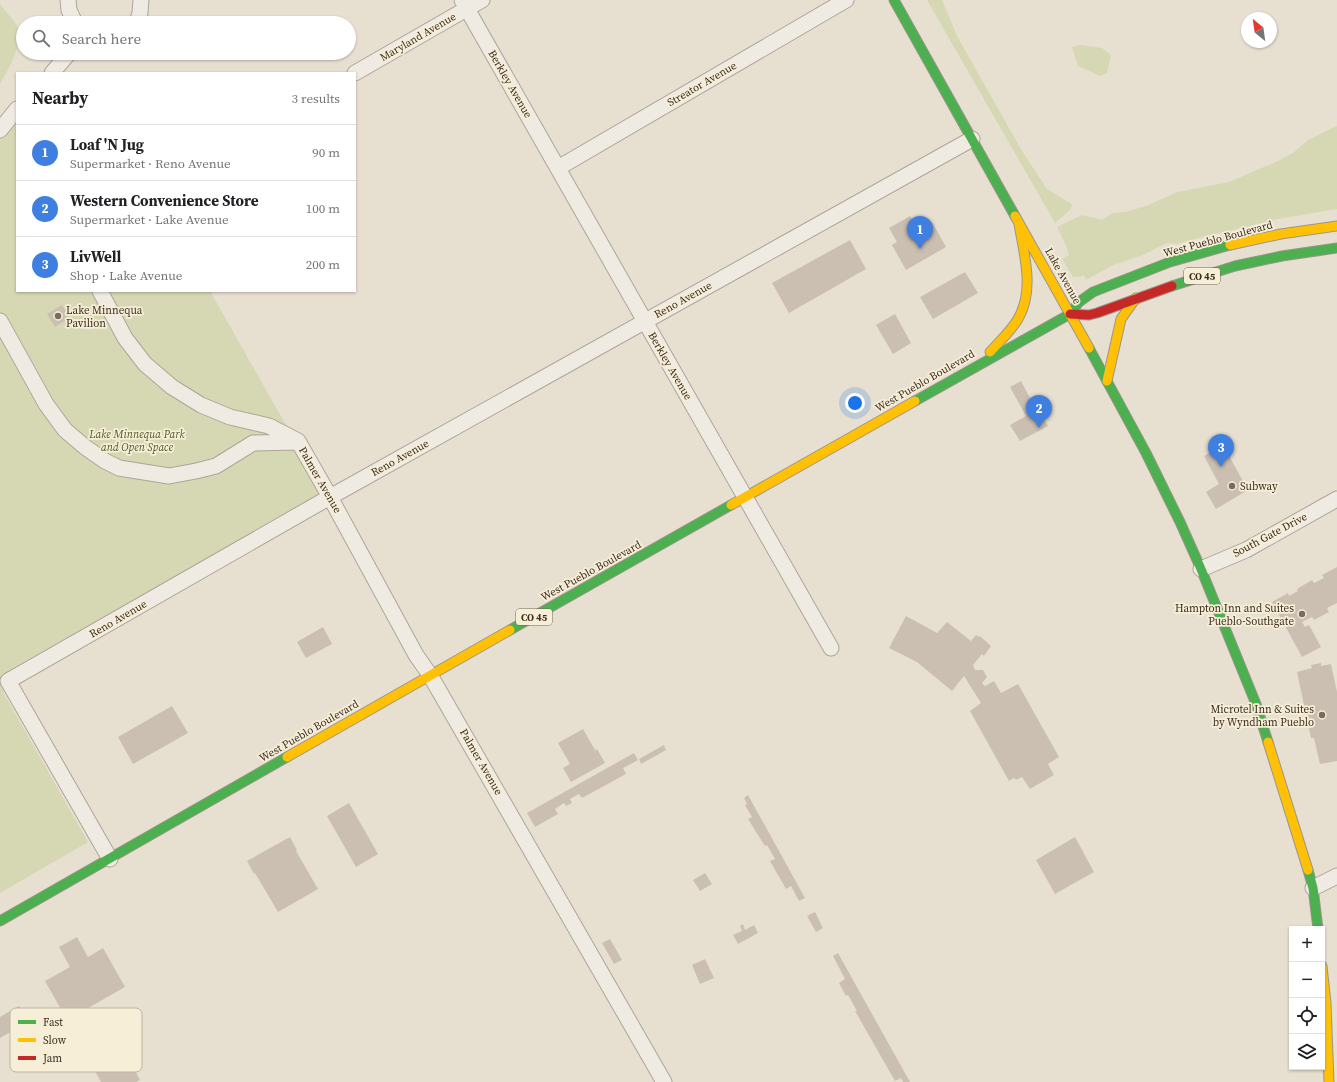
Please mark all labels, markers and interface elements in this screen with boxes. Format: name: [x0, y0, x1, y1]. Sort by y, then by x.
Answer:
street label: Maryland Avenue: [377, 9, 459, 65]
north arrow: [1241, 12, 1277, 48]
search box: [16, 16, 356, 60]
icon: search: [30, 27, 52, 49]
text: Search here: [62, 28, 141, 49]
street label: Berkley Avenue: [484, 47, 536, 121]
street label: Streator Avenue: [665, 58, 740, 110]
text: Nearby: [32, 86, 88, 110]
text: 3 results: [292, 90, 340, 107]
text: Loaf 'N Jug: [70, 134, 144, 155]
text: 1: [41, 144, 49, 161]
text: 90 m: [312, 144, 340, 161]
text: Supermarket · Reno Avenue: [70, 155, 231, 172]
text: Western Convenience Store: [70, 190, 259, 211]
text: 2: [41, 200, 49, 217]
text: 100 m: [306, 200, 340, 217]
text: Supermarket · Lake Avenue: [70, 211, 229, 228]
pin: 1: [907, 216, 933, 249]
street label: West Pueblo Boulevard: [1162, 217, 1275, 261]
street label: Lake Avenue: [1041, 245, 1085, 307]
text: LivWell: [70, 246, 121, 267]
text: 3: [41, 256, 49, 273]
text: 200 m: [306, 256, 340, 273]
text: Shop · Lake Avenue: [70, 267, 182, 284]
road number: CO 45: [1184, 268, 1220, 284]
street label: Reno Avenue: [651, 278, 715, 322]
place label: Lake Minnequa Pavilion: [66, 303, 143, 331]
marker: Lake Minnequa Pavilion: [53, 311, 63, 321]
street label: Berkley Avenue: [644, 329, 696, 403]
street label: West Pueblo Boulevard: [873, 346, 978, 416]
your location: [845, 393, 865, 413]
pin: 2: [1026, 395, 1052, 428]
park label: Lake Minnequa Park and Open Space: [88, 427, 186, 455]
pin: 3: [1208, 434, 1234, 467]
street label: Reno Avenue: [368, 436, 432, 480]
street label: Palmer Avenue: [295, 444, 345, 516]
place label: Subway: [1240, 479, 1278, 494]
marker: Subway: [1227, 481, 1237, 491]
street label: South Gate Drive: [1230, 509, 1310, 561]
street label: West Pueblo Boulevard: [538, 537, 644, 605]
street label: Reno Avenue: [87, 596, 150, 642]
place label: Hampton Inn and Suites Pueblo-Southgate: [1175, 601, 1294, 629]
road number: CO 45: [516, 609, 552, 625]
marker: Hampton Inn and Suites Pueblo-Southgate: [1297, 609, 1307, 619]
street label: West Pueblo Boulevard: [257, 696, 362, 766]
place label: Microtel Inn & Suites by Wyndham Pueblo: [1210, 702, 1314, 730]
marker: Microtel Inn & Suites by Wyndham Pueblo: [1317, 710, 1327, 720]
street label: Palmer Avenue: [456, 726, 506, 798]
map controls: [1289, 926, 1325, 1070]
button: +: [1289, 926, 1325, 962]
button: −: [1289, 962, 1325, 998]
button: locate: [1289, 998, 1325, 1034]
legend: [10, 1008, 142, 1072]
text: Fast: [43, 1015, 63, 1030]
text: Slow: [43, 1033, 67, 1048]
button: layers: [1289, 1034, 1325, 1070]
text: Jam: [42, 1051, 62, 1066]

